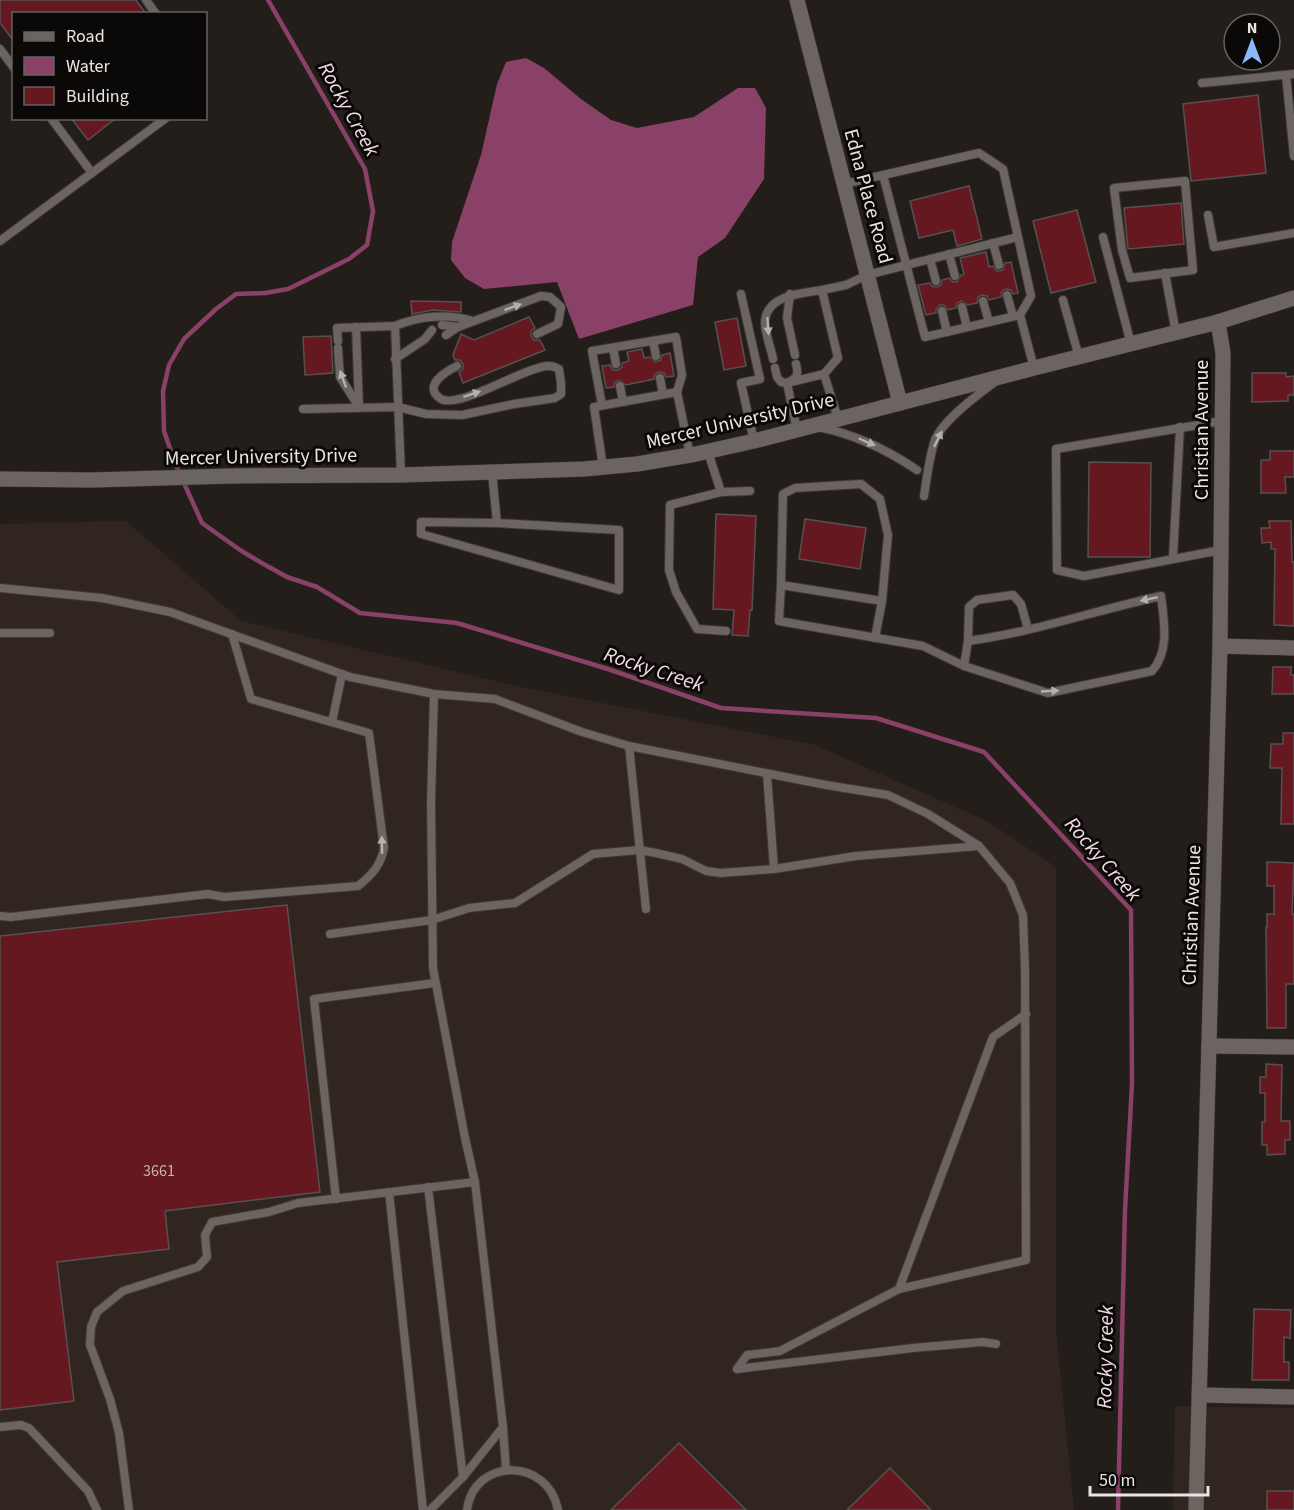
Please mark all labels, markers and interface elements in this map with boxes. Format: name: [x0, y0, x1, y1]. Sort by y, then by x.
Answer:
legend: [12, 12, 207, 120]
north arrow: [1222, 12, 1282, 72]
text: N: [1247, 17, 1257, 39]
text: Road: [66, 24, 105, 49]
text: Water: [66, 54, 110, 79]
water label: Rocky Creek: [311, 56, 388, 162]
text: Building: [66, 84, 129, 109]
street label: Edna Place Road: [837, 126, 899, 267]
one-way arrow: [504, 301, 522, 311]
one-way arrow: [763, 317, 773, 336]
street label: Christian Avenue: [1188, 360, 1216, 500]
one-way arrow: [337, 370, 347, 388]
street label: Mercer University Drive: [643, 386, 837, 456]
one-way arrow: [463, 389, 481, 398]
one-way arrow: [933, 431, 942, 448]
one-way arrow: [858, 438, 876, 447]
street label: Mercer University Drive: [165, 441, 357, 473]
one-way arrow: [1139, 595, 1158, 604]
water label: Rocky Creek: [600, 639, 709, 700]
one-way arrow: [1041, 686, 1060, 695]
water label: Rocky Creek: [1058, 810, 1149, 909]
one-way arrow: [378, 835, 387, 854]
street label: Christian Avenue: [1176, 844, 1208, 986]
house number: 3661: [143, 1160, 175, 1182]
water label: Rocky Creek: [1089, 1304, 1121, 1409]
scale bar: [1090, 1459, 1208, 1497]
text: 50 m: [1099, 1468, 1135, 1493]

